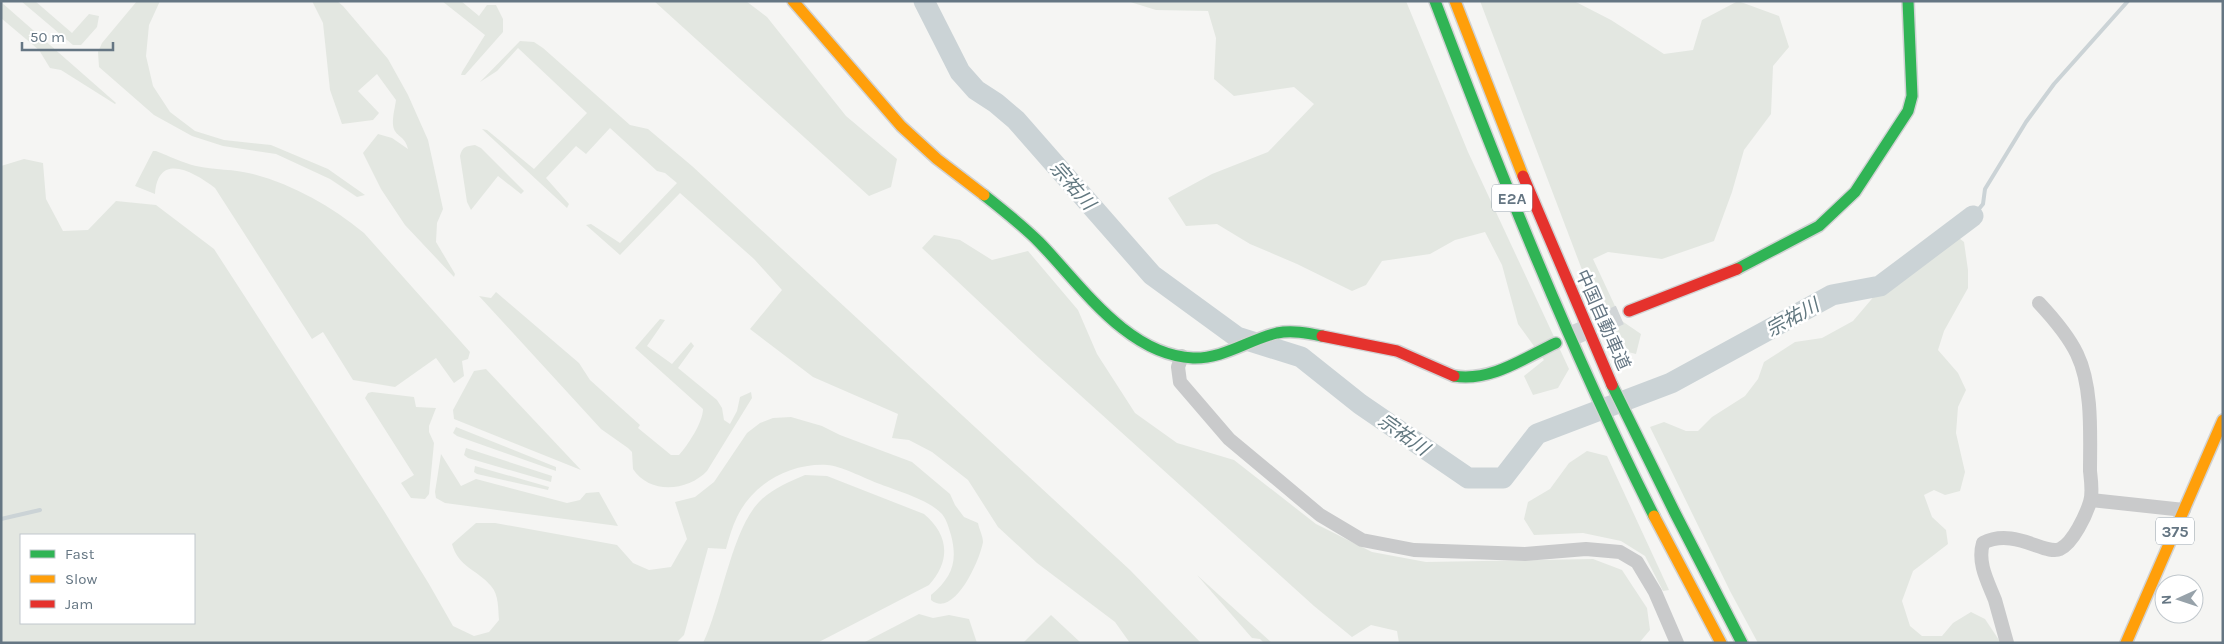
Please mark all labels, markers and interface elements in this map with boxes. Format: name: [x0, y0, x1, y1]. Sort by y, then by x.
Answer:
scale bar: [22, 20, 114, 52]
text: 50 m: [30, 28, 65, 46]
water label: 宗祐川: [1045, 157, 1101, 216]
road number: E2A: [1492, 184, 1532, 212]
street label: 中国自動車道: [1571, 266, 1635, 374]
water label: 宗祐川: [1762, 293, 1824, 341]
water label: 宗祐川: [1374, 409, 1435, 461]
road number: 375: [2156, 518, 2194, 544]
legend: [20, 534, 195, 624]
text: Fast: [65, 545, 95, 563]
text: Slow: [65, 570, 97, 588]
north arrow: [2154, 574, 2204, 624]
text: N: [2158, 594, 2175, 605]
text: Jam: [65, 595, 93, 613]

